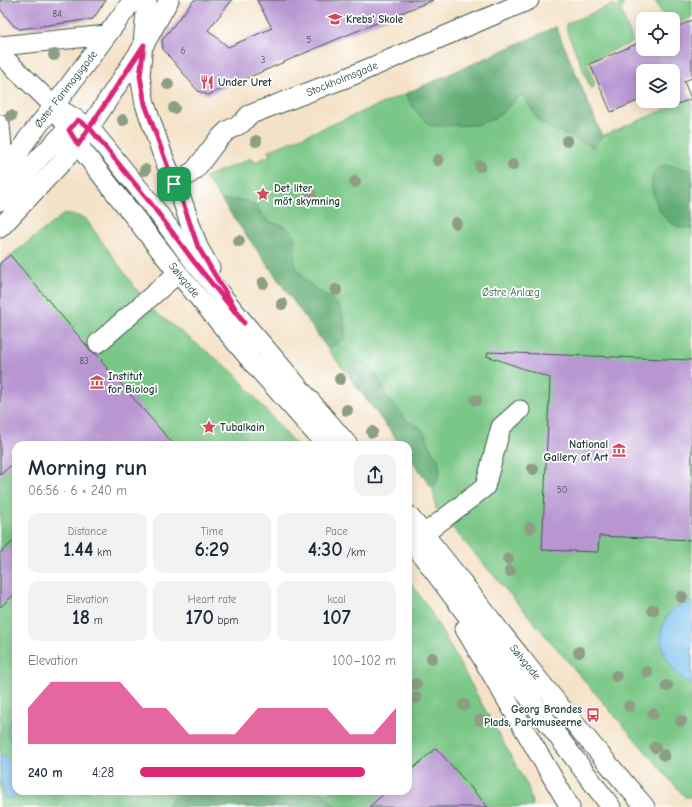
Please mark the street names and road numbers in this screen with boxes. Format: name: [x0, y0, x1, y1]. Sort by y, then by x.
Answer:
street label: Øster Farimagsgade: [32, 48, 100, 130]
street label: Stockholmsgade: [304, 59, 380, 99]
street label: Sølvgade: [166, 260, 202, 301]
street label: Sølvgade: [507, 642, 543, 683]

